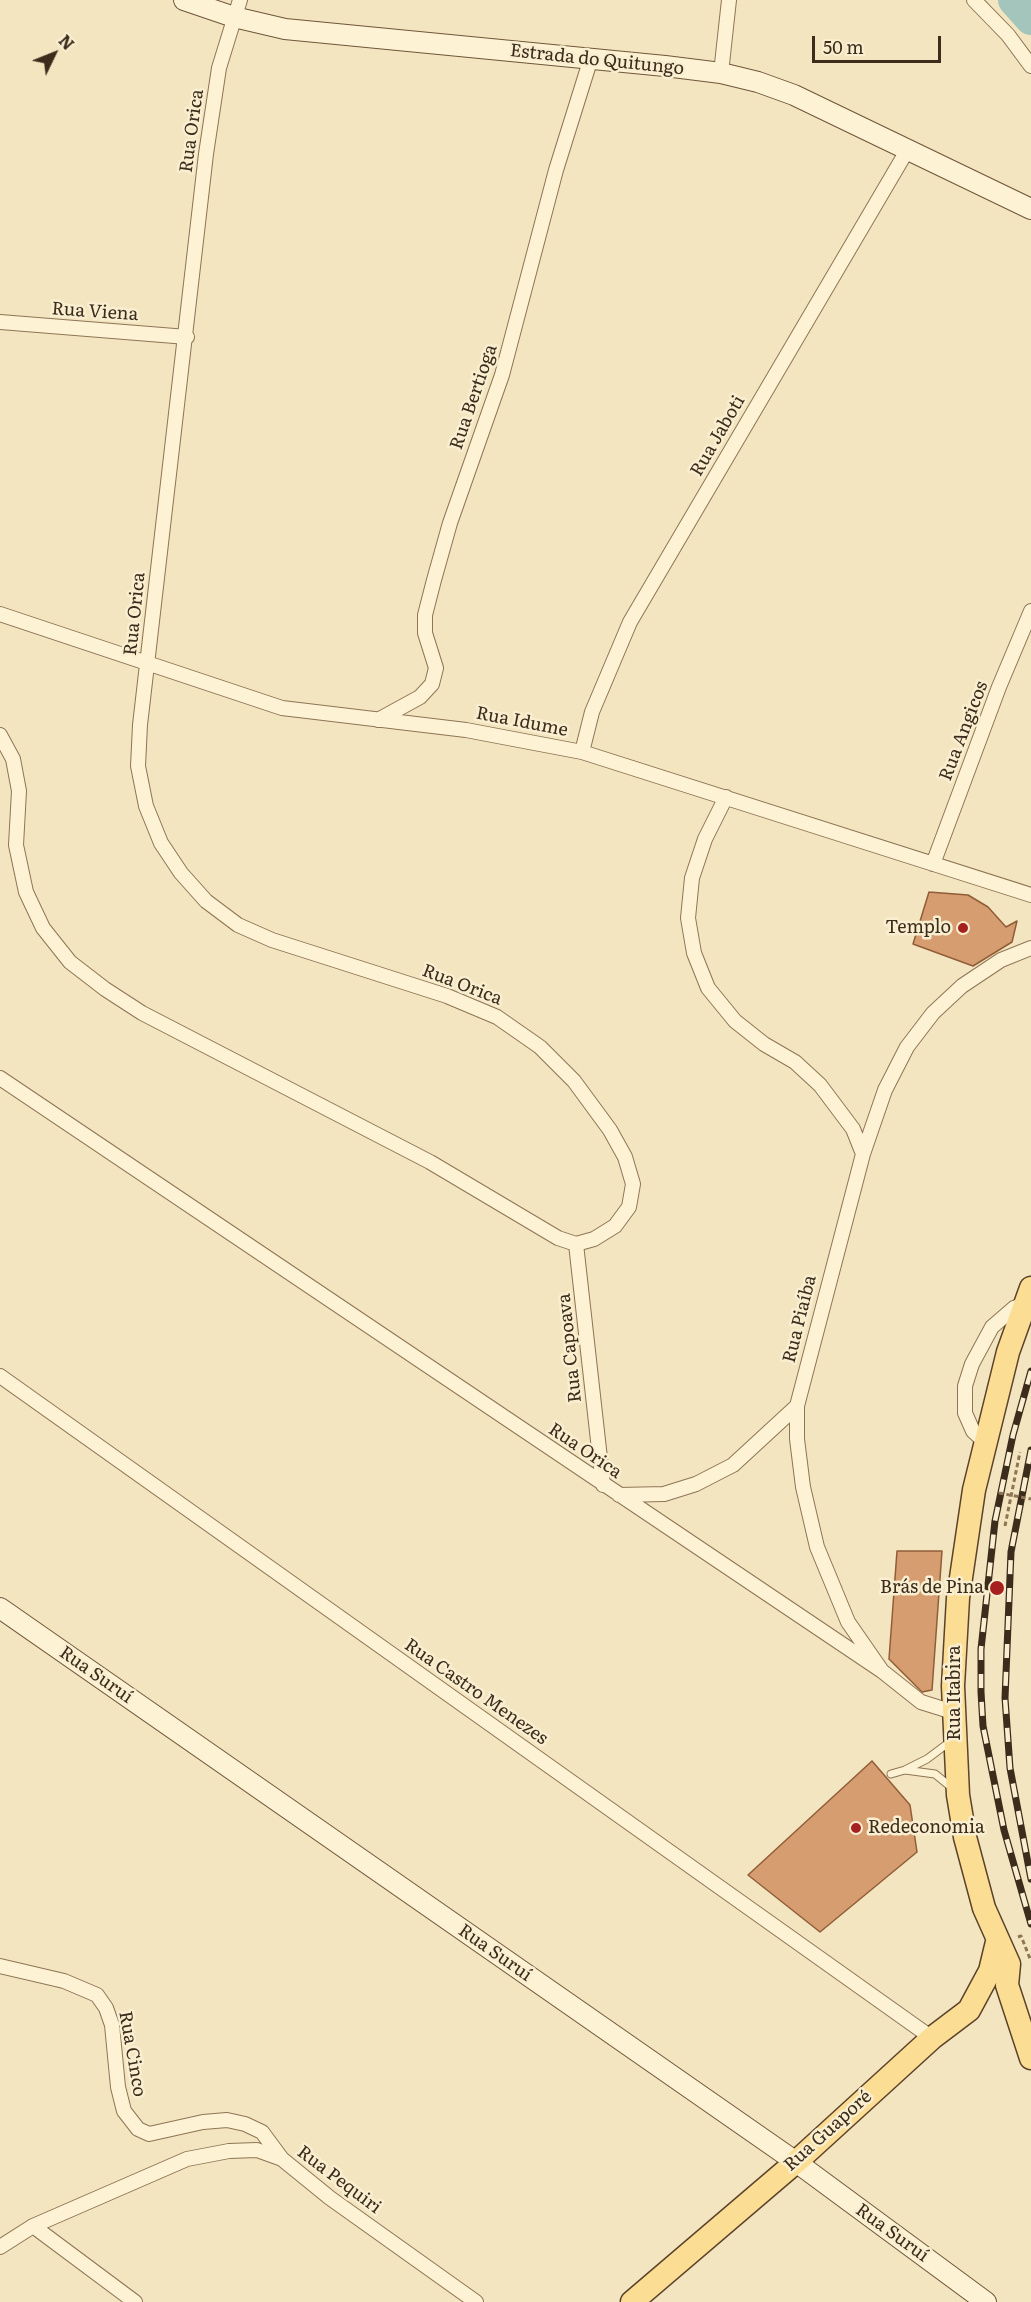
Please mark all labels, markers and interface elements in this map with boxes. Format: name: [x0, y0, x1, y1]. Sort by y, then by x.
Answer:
north arrow: [24, 24, 84, 84]
scale bar: [815, 24, 944, 62]
text: N: [54, 29, 81, 55]
text: 50 m: [823, 33, 864, 60]
street label: Estrada do Quitungo: [509, 40, 685, 80]
street label: Rua Orica: [175, 88, 209, 174]
street label: Rua Viena: [51, 298, 139, 326]
street label: Rua Bertioga: [446, 342, 502, 452]
street label: Rua Jaboti: [686, 392, 750, 480]
street label: Rua Orica: [120, 571, 150, 657]
street label: Rua Angicos: [935, 678, 993, 784]
street label: Rua Idume: [474, 703, 570, 741]
place label: Templo: [885, 917, 951, 939]
marker: Templo: [956, 921, 970, 935]
street label: Rua Orica: [419, 960, 505, 1010]
street label: Rua Piaíba: [779, 1273, 821, 1365]
street label: Rua Capoava: [554, 1292, 586, 1404]
street label: Rua Orica: [544, 1419, 626, 1483]
place label: Brás de Pina: [880, 1577, 984, 1599]
marker: Brás de Pina: [988, 1579, 1006, 1597]
street label: Rua Castro Menezes: [400, 1634, 552, 1750]
street label: Rua Suruí: [55, 1642, 137, 1708]
street label: Rua Itabira: [944, 1645, 966, 1741]
place label: Redeconomia: [868, 1817, 985, 1839]
marker: Redeconomia: [849, 1821, 863, 1835]
street label: Rua Suruí: [454, 1920, 536, 1986]
street label: Rua Cinco: [114, 2009, 150, 2099]
street label: Rua Guaporé: [780, 2086, 876, 2176]
street label: Rua Pequiri: [293, 2141, 385, 2219]
street label: Rua Suruí: [851, 2199, 933, 2267]

